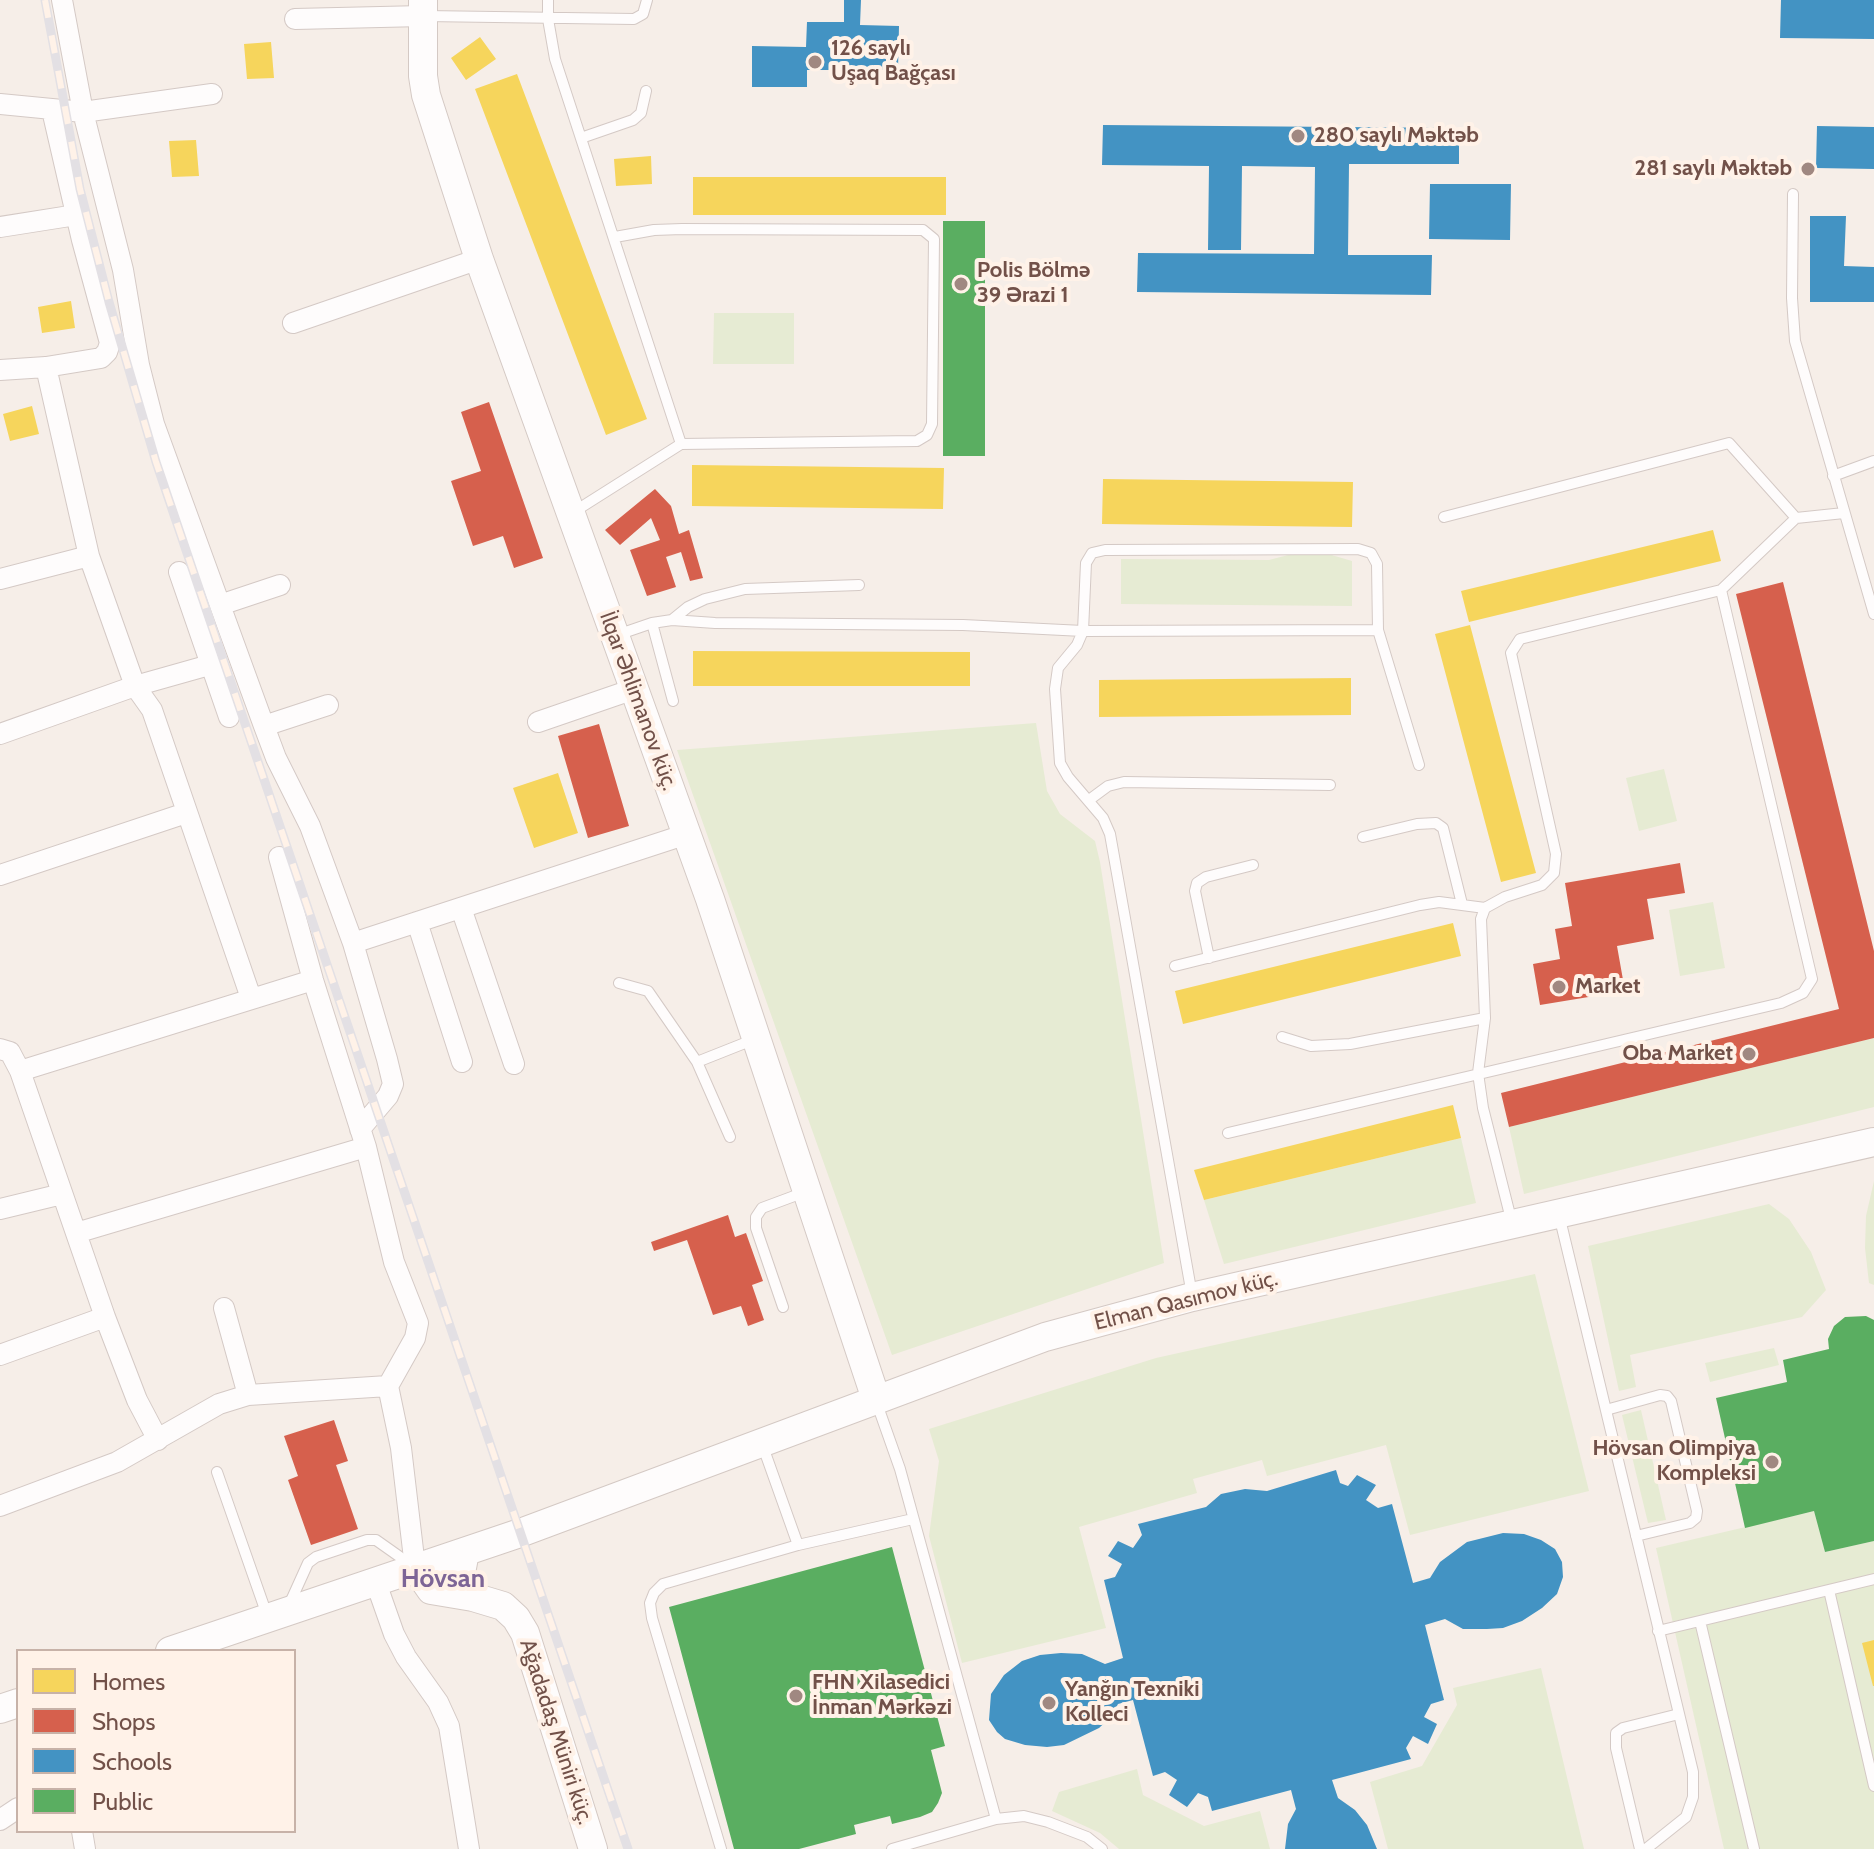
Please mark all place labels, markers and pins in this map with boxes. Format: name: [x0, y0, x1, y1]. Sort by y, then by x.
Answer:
place label: 126 saylı Uşaq Bağçası: [831, 36, 956, 88]
marker: 126 saylı Uşaq Bağçası: [806, 53, 824, 71]
place label: 280 saylı Məktəb: [1314, 123, 1479, 149]
marker: 280 saylı Məktəb: [1289, 127, 1307, 145]
place label: 281 saylı Məktəb: [1635, 156, 1792, 182]
marker: 281 saylı Məktəb: [1799, 160, 1817, 178]
place label: Polis Bölmə 39 Ərazi 1: [977, 258, 1090, 310]
marker: Polis Bölmə 39 Ərazi 1: [952, 275, 970, 293]
place label: Market: [1575, 974, 1641, 1000]
marker: Market: [1550, 978, 1568, 996]
place label: Oba Market: [1622, 1041, 1733, 1067]
marker: Oba Market: [1740, 1045, 1758, 1063]
place label: Hövsan Olimpiya Kompleksi: [1592, 1436, 1756, 1488]
marker: Hövsan Olimpiya Kompleksi: [1763, 1453, 1781, 1471]
place label: FHN Xilasedici İnman Mərkəzi: [812, 1670, 952, 1722]
place label: Yanğın Texniki Kolleci: [1065, 1677, 1200, 1728]
marker: FHN Xilasedici İnman Mərkəzi: [787, 1687, 805, 1705]
marker: Yanğın Texniki Kolleci: [1040, 1694, 1058, 1712]

